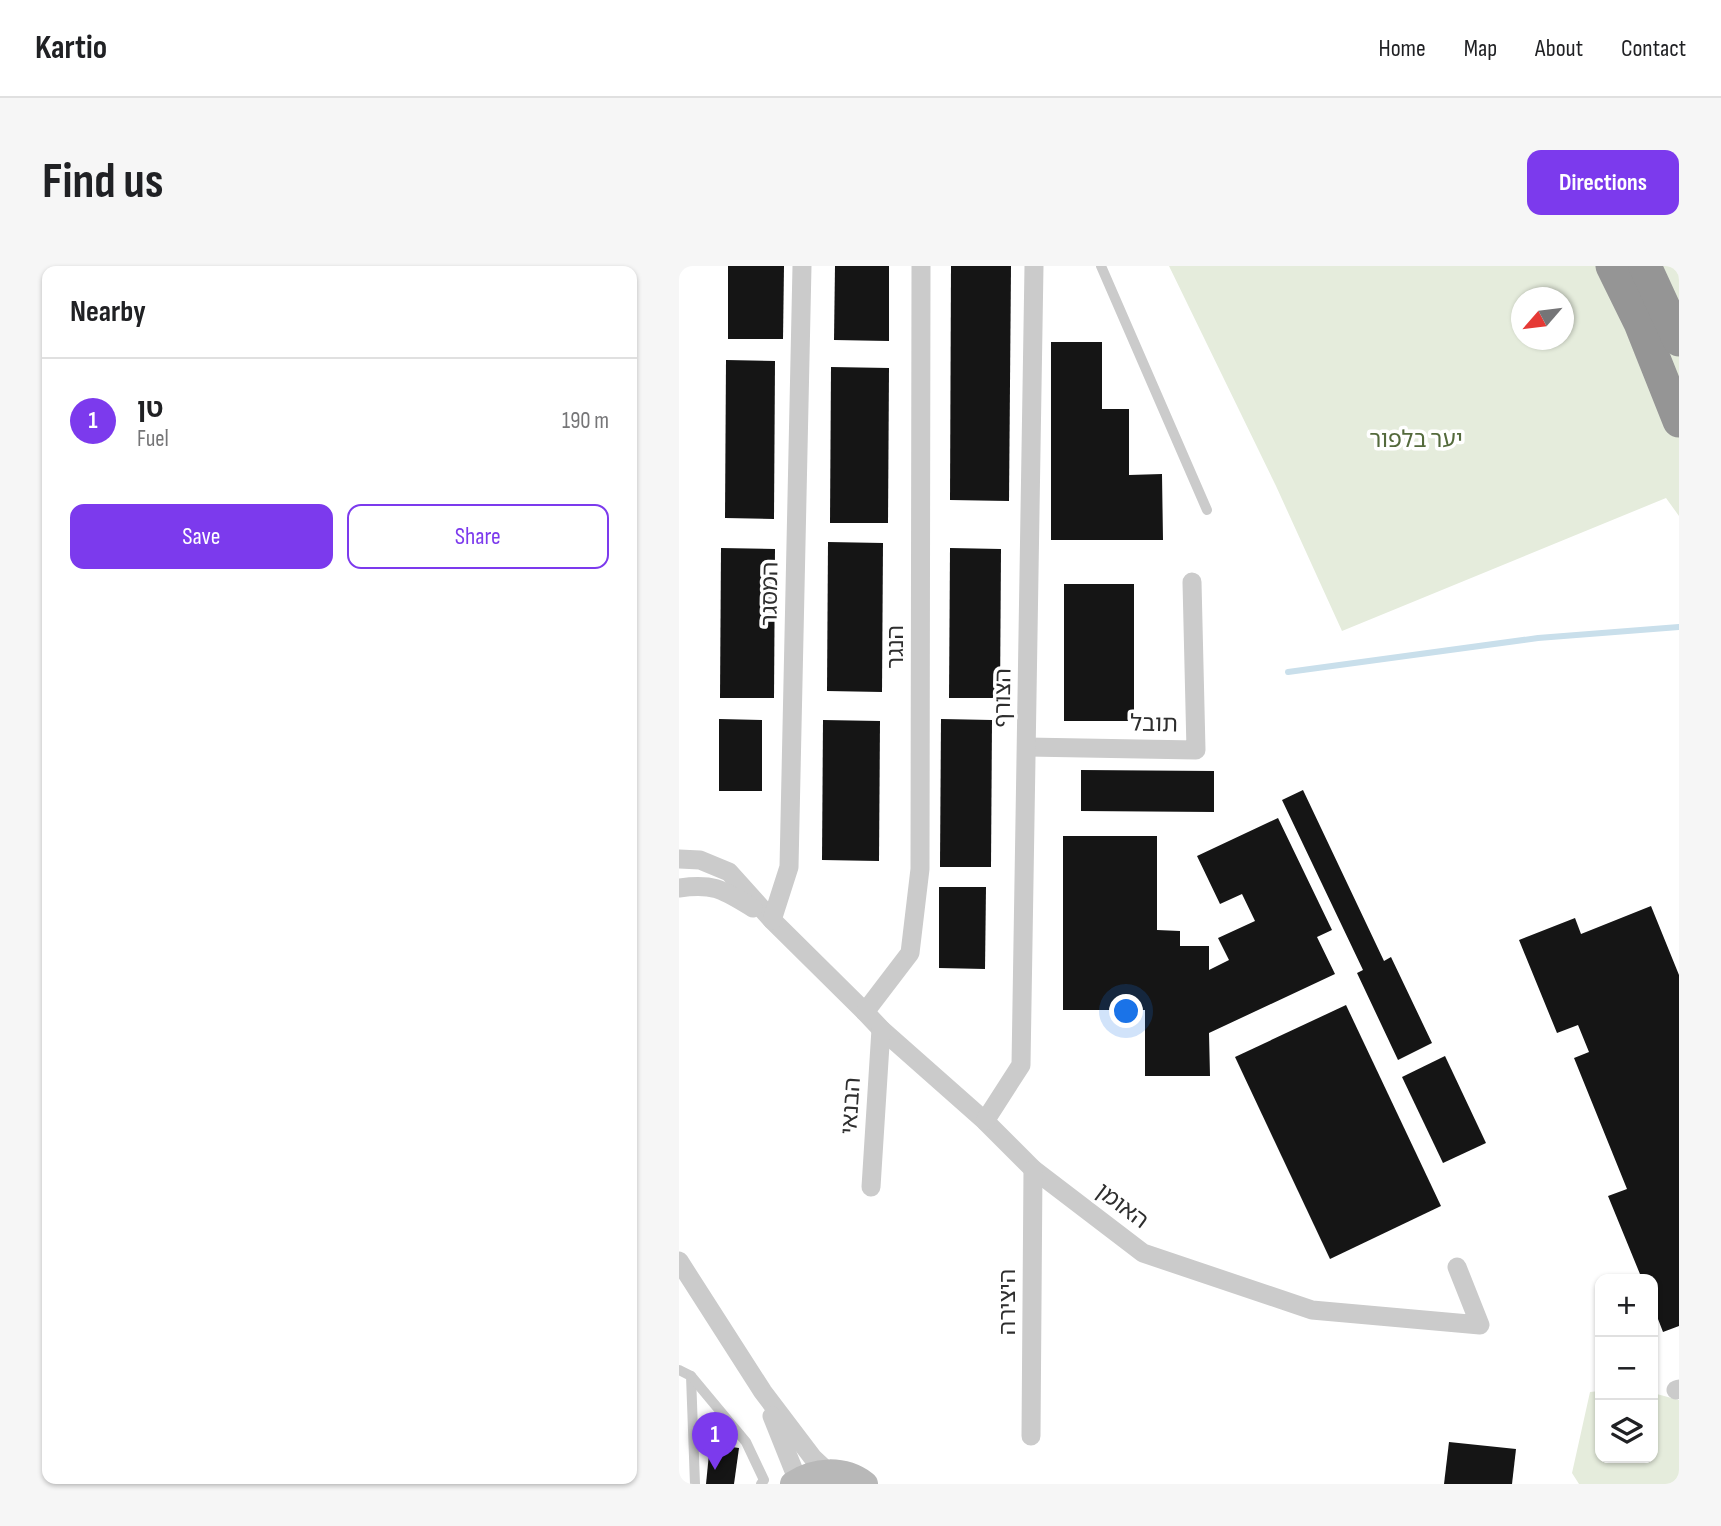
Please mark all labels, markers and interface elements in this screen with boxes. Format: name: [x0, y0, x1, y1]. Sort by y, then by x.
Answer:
text: Kartio: [35, 28, 107, 68]
text: Home: [1378, 34, 1426, 63]
text: Map: [1464, 34, 1497, 63]
text: About: [1535, 34, 1583, 63]
text: Contact: [1621, 34, 1686, 63]
button: Directions: [1527, 150, 1679, 215]
text: Find us: [42, 153, 164, 212]
north arrow: [1511, 287, 1574, 350]
text: Nearby: [70, 294, 146, 330]
text: טן: [137, 394, 163, 425]
text: 1: [88, 407, 98, 435]
text: 190 m: [562, 407, 609, 435]
text: Fuel: [137, 425, 169, 453]
park label: יער בלפור: [1369, 426, 1463, 454]
button: Save: [70, 504, 333, 569]
button: Share: [347, 504, 609, 569]
street label: המסגר: [755, 561, 785, 627]
street label: הנגר: [882, 625, 910, 669]
street label: הצורף: [988, 668, 1018, 728]
street label: תובל: [1130, 710, 1178, 738]
your location: [1109, 994, 1143, 1028]
street label: הבנאי: [835, 1077, 867, 1135]
street label: האומן: [1090, 1177, 1154, 1235]
street label: היצירה: [994, 1269, 1022, 1335]
map controls: [1595, 1274, 1658, 1463]
button: +: [1595, 1274, 1658, 1337]
button: −: [1595, 1337, 1658, 1400]
button: layers: [1595, 1400, 1658, 1463]
pin: 1: [692, 1412, 738, 1470]

